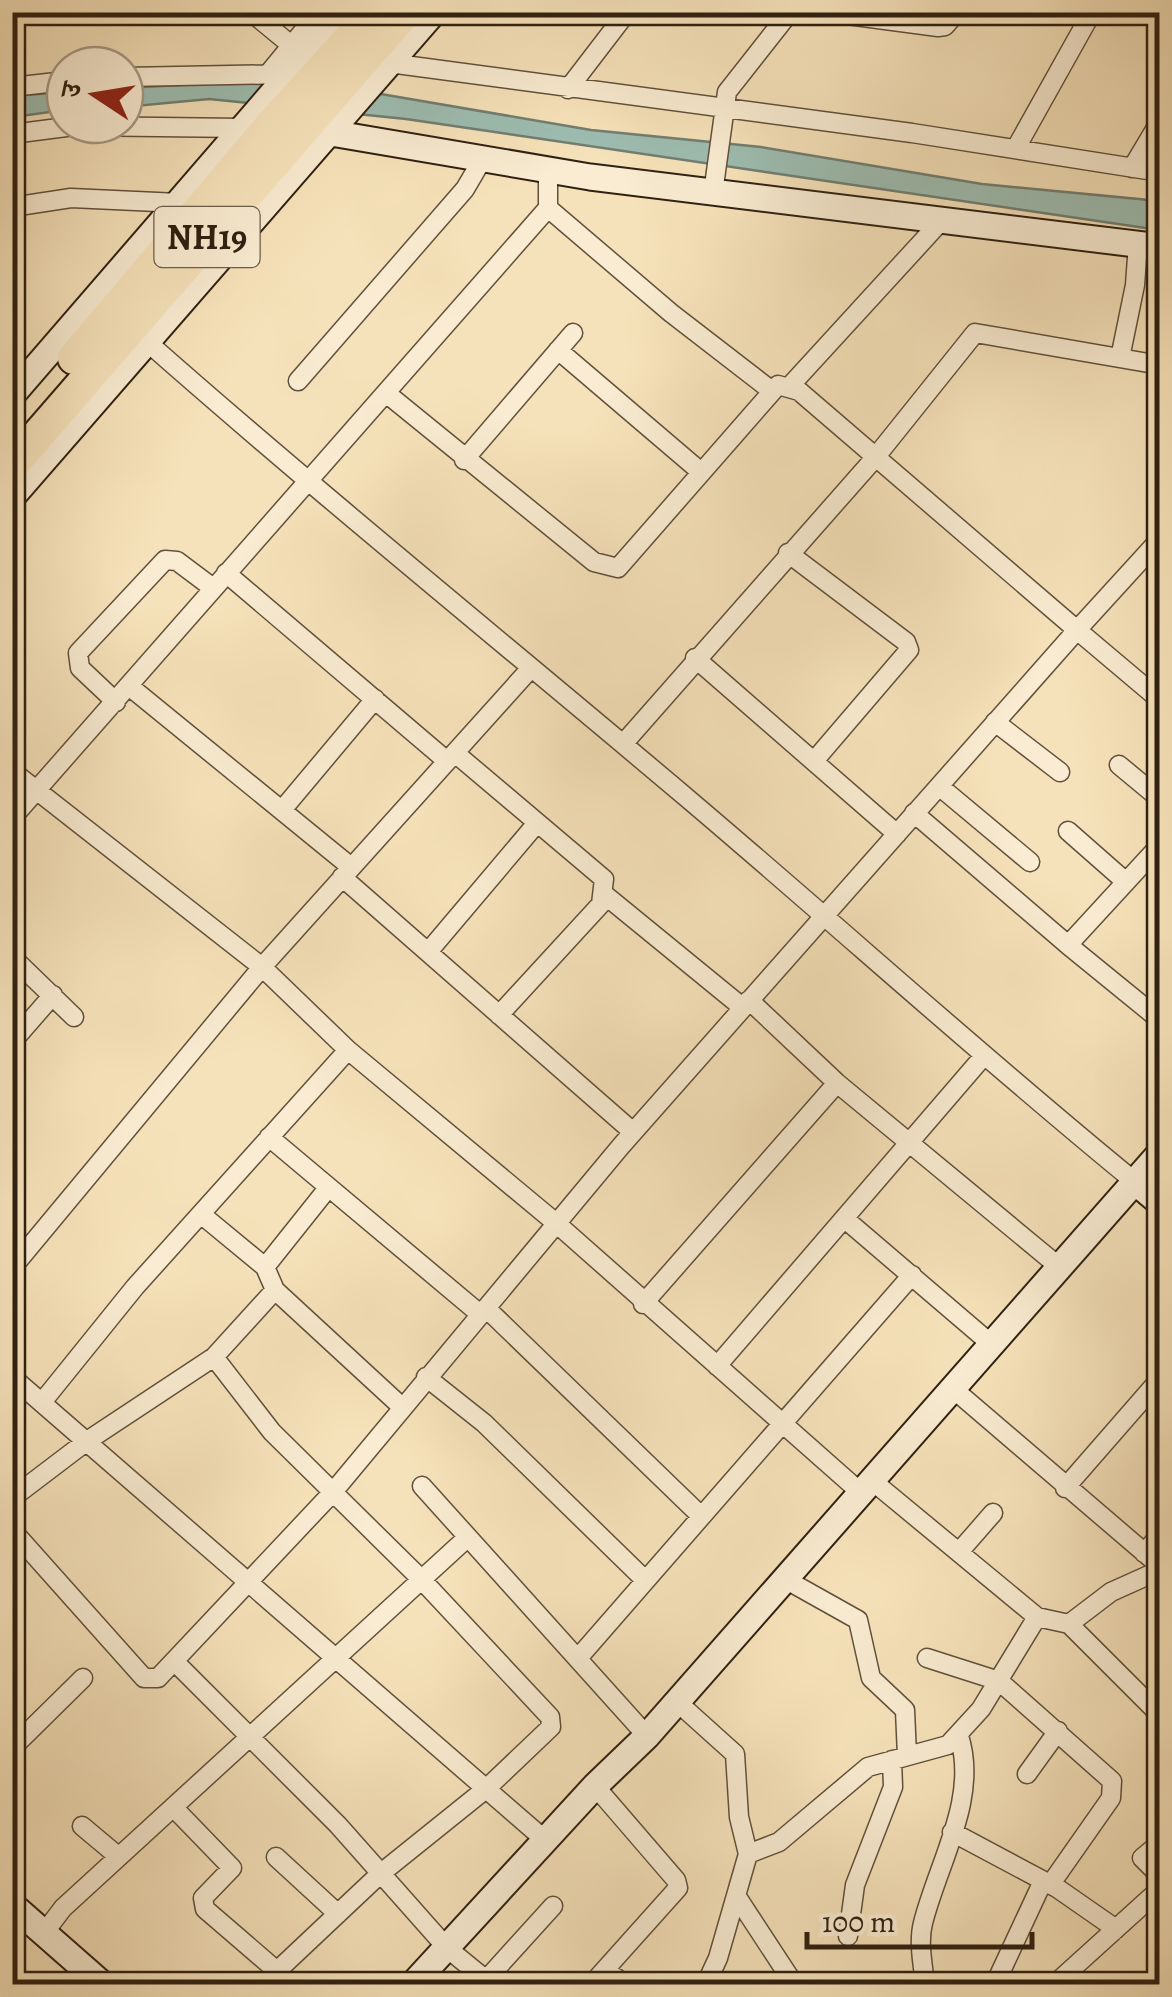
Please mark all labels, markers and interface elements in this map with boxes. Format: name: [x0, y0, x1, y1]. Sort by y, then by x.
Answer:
north arrow: [45, 45, 145, 145]
text: उ: [51, 77, 92, 103]
road number: NH19: [154, 207, 260, 267]
scale bar: [807, 1887, 1032, 1949]
text: 100 m: [822, 1902, 895, 1942]

